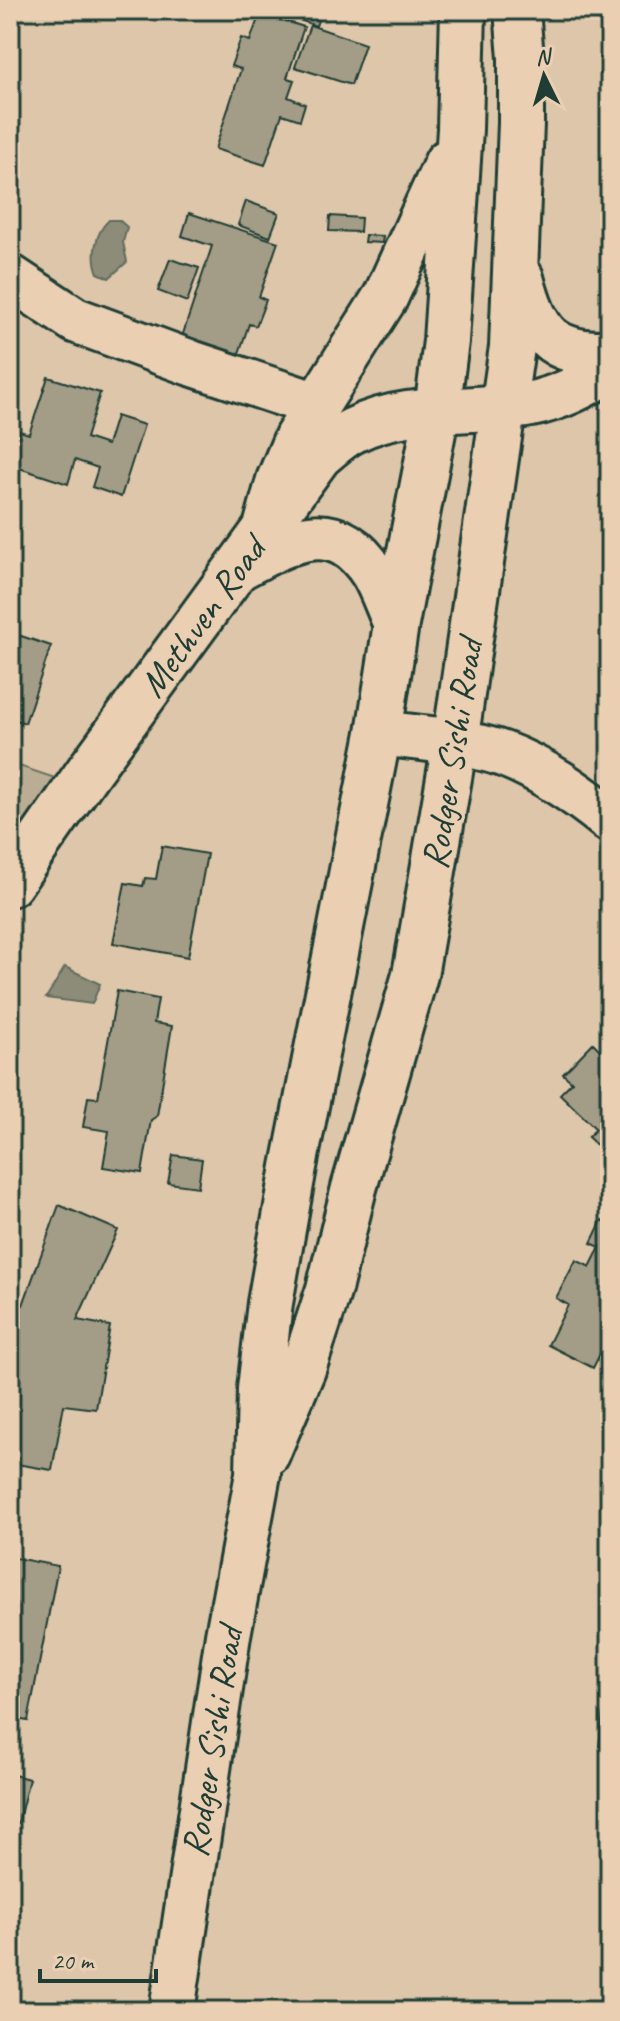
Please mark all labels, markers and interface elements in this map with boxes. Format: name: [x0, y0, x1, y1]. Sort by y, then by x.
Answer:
north arrow: [504, 36, 584, 116]
text: N: [534, 42, 554, 72]
street label: Methven Road: [128, 523, 279, 706]
street label: Rodger Sishi Road: [411, 631, 494, 872]
street label: Rodger Sishi Road: [171, 1619, 254, 1860]
scale bar: [40, 1933, 156, 1983]
text: 20 m: [52, 1946, 95, 1976]

